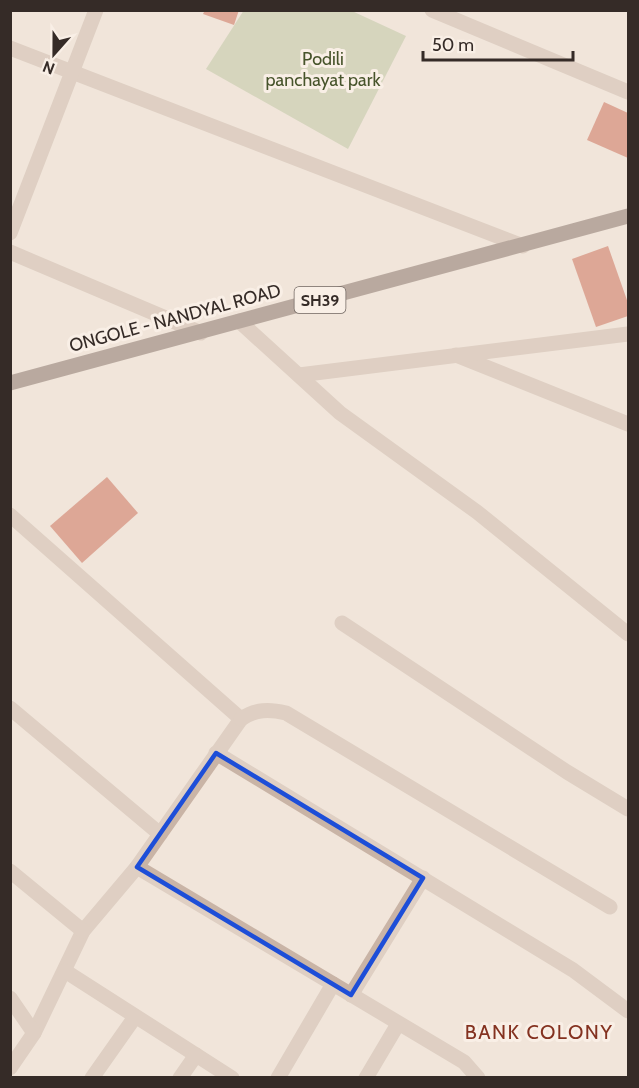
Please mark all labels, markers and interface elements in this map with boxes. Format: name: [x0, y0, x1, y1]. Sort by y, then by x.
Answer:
north arrow: [24, 24, 84, 84]
scale bar: [423, 24, 573, 62]
text: 50 m: [432, 34, 474, 56]
park label: Podili panchayat park: [266, 48, 381, 91]
text: N: [40, 57, 57, 78]
street label: ONGOLE - NANDYAL ROAD: [67, 279, 283, 357]
road number: SH39: [294, 287, 346, 313]
district label: BANK COLONY: [465, 1020, 613, 1044]

